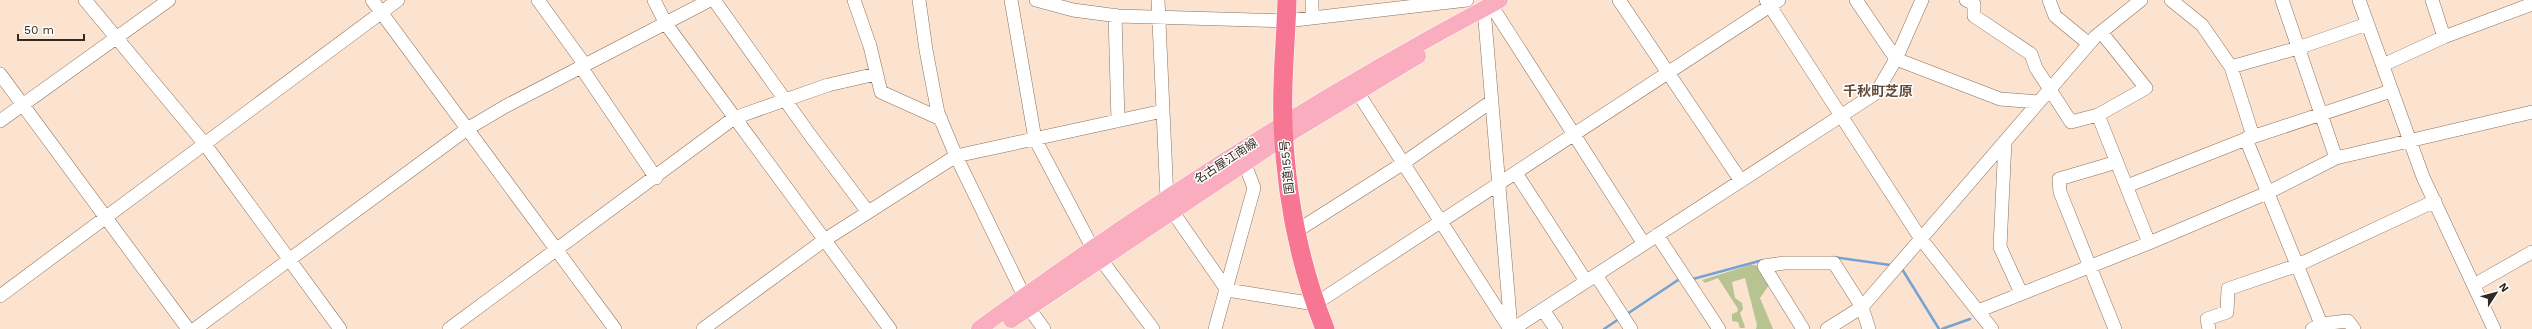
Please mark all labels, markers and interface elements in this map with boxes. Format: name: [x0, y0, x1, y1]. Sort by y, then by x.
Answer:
scale bar: [18, 16, 84, 42]
text: 50 m: [24, 23, 54, 37]
district label: 千秋町芝原: [1843, 83, 1913, 99]
street label: 名古屋江南線: [1192, 136, 1260, 186]
street label: 国道155号: [1277, 139, 1297, 195]
north arrow: [2476, 273, 2516, 313]
text: N: [2496, 280, 2511, 295]

